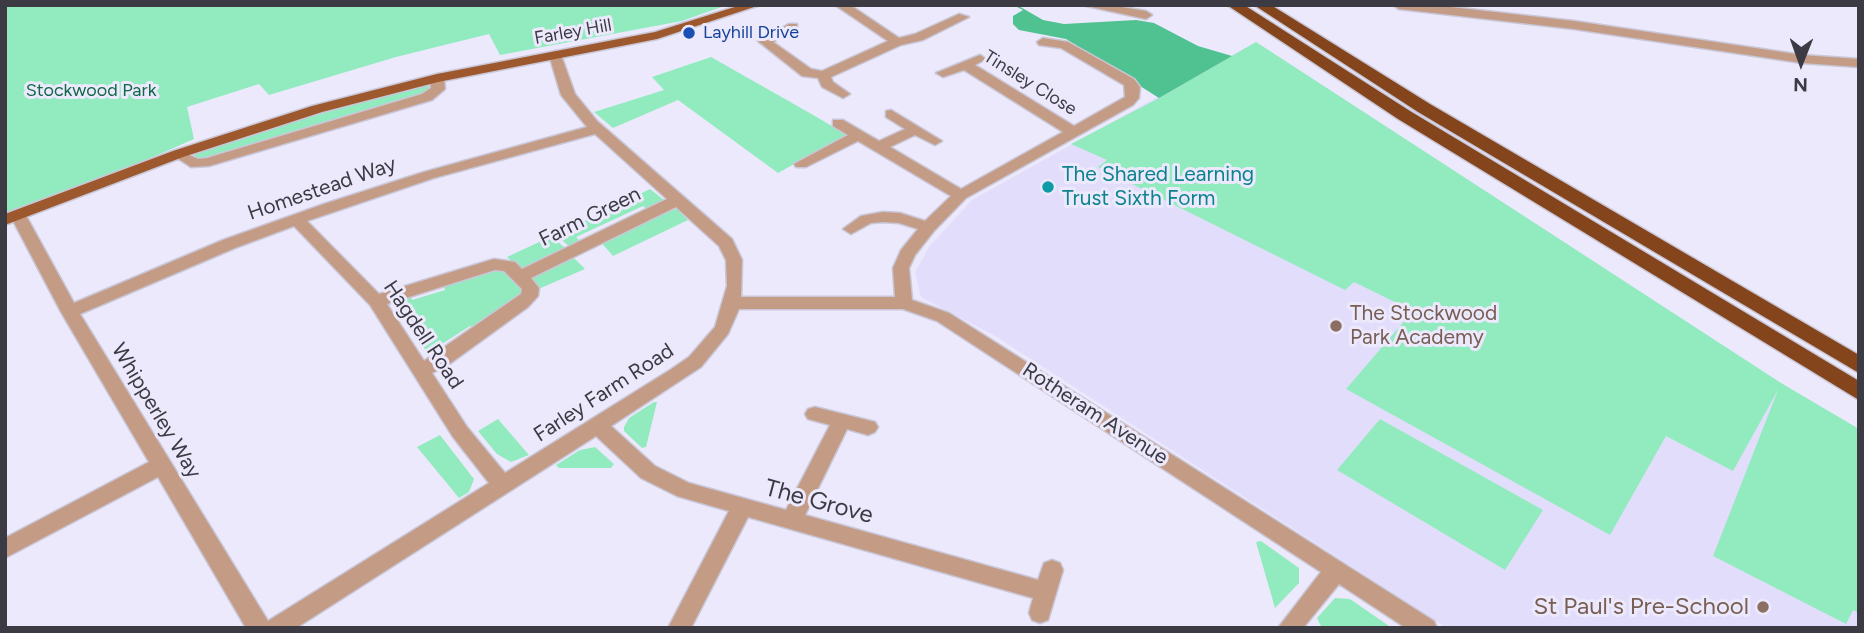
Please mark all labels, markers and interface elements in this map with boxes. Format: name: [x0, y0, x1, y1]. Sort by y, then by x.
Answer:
street label: Farley Hill: [533, 15, 613, 49]
place label: Layhill Drive: [703, 22, 799, 44]
marker: Layhill Drive: [681, 25, 697, 41]
north arrow: [1766, 28, 1836, 98]
street label: Tinsley Close: [979, 46, 1081, 120]
text: N: [1793, 73, 1808, 96]
park label: Stockwood Park: [26, 80, 156, 102]
street label: Homestead Way: [244, 152, 400, 226]
place label: The Shared Learning Trust Sixth Form: [1062, 162, 1254, 212]
marker: The Shared Learning Trust Sixth Form: [1040, 179, 1056, 195]
street label: Farm Green: [535, 182, 645, 252]
street label: Hagdell Road: [378, 276, 468, 394]
place label: The Stockwood Park Academy: [1350, 301, 1497, 351]
marker: The Stockwood Park Academy: [1328, 318, 1344, 334]
street label: Farley Farm Road: [529, 338, 679, 448]
street label: Whipperley Way: [106, 339, 206, 483]
street label: Rotheram Avenue: [1018, 358, 1172, 470]
street label: The Grove: [762, 474, 876, 530]
place label: St Paul's Pre-School: [1534, 593, 1749, 621]
marker: St Paul's Pre-School: [1755, 599, 1771, 615]

